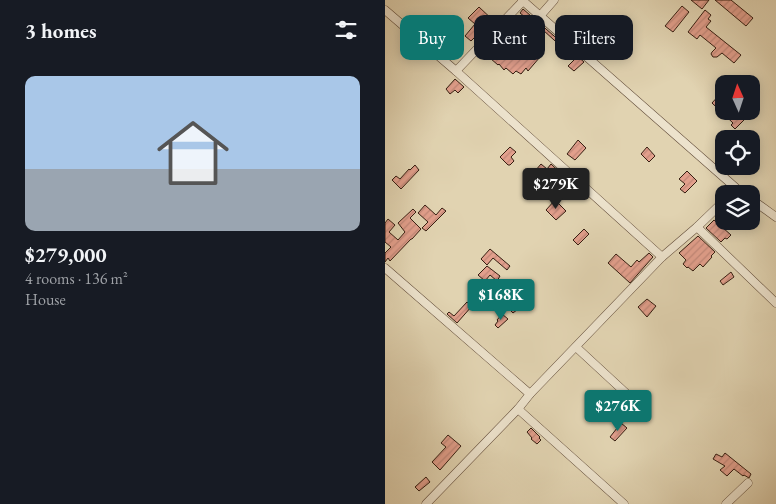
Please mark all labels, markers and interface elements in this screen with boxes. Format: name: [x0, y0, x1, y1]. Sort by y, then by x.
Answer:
chip: Buy: [400, 15, 464, 60]
chip: Rent: [474, 15, 545, 60]
chip: Filters: [555, 15, 633, 60]
icon: filters: [332, 16, 360, 44]
text: 3 homes: [25, 17, 97, 44]
north arrow: [715, 75, 760, 120]
map controls: [715, 75, 760, 230]
icon: home: [148, 108, 238, 198]
button: locate: [715, 130, 760, 175]
pin: $279K: [521, 168, 591, 210]
text: $279K: [534, 173, 578, 194]
button: layers: [715, 185, 760, 230]
text: $279,000: [25, 241, 107, 268]
text: 4 rooms · 136 m²: [25, 268, 128, 289]
pin: $168K: [466, 278, 536, 321]
text: $168K: [479, 284, 523, 305]
text: House: [25, 289, 66, 310]
pin: $276K: [583, 390, 653, 432]
text: $276K: [596, 395, 640, 416]

